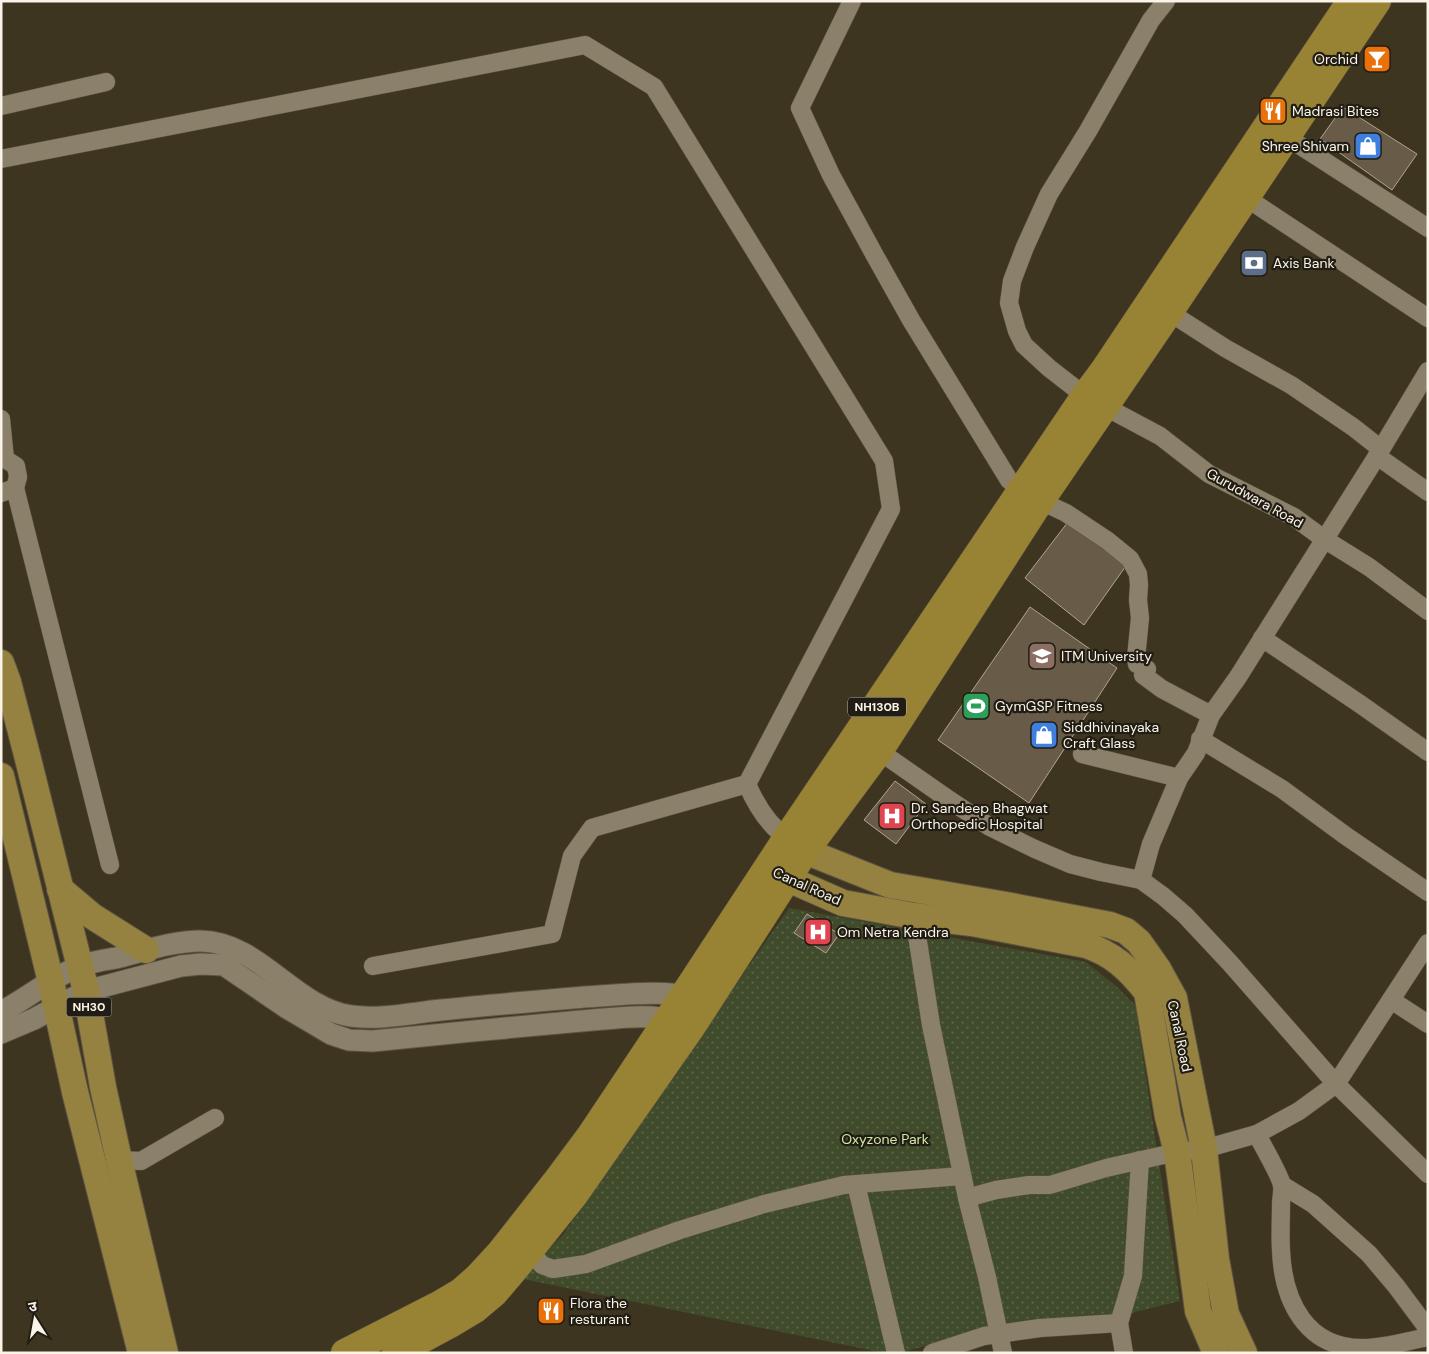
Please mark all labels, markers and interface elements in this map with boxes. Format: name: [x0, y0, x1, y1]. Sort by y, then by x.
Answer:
bar icon: Orchid: [1362, 44, 1392, 74]
place label: Orchid: [1314, 50, 1358, 68]
restaurant icon: Madrasi Bites: [1258, 96, 1288, 126]
place label: Madrasi Bites: [1292, 102, 1379, 120]
shop icon: Shree Shivam: [1353, 131, 1383, 161]
place label: Shree Shivam: [1262, 137, 1349, 155]
bank icon: Axis Bank: [1239, 248, 1269, 278]
place label: Axis Bank: [1273, 254, 1335, 272]
street label: Gurudwara Road: [1204, 464, 1306, 532]
school or university icon: ITM University: [1027, 641, 1057, 671]
place label: ITM University: [1061, 647, 1152, 665]
sports icon: GymGSP Fitness: [961, 691, 991, 721]
place label: GymGSP Fitness: [995, 697, 1103, 715]
road number: NH130B: [848, 698, 906, 716]
place label: Siddhivinayaka Craft Glass: [1063, 718, 1159, 752]
shop icon: Siddhivinayaka Craft Glass: [1029, 720, 1059, 750]
place label: Dr. Sandeep Bhagwat Orthopedic Hospital: [911, 799, 1048, 833]
hospital icon: Dr. Sandeep Bhagwat Orthopedic Hospital: [877, 801, 907, 831]
street label: Canal Road: [770, 863, 844, 909]
hospital icon: Om Netra Kendra: [803, 917, 833, 947]
place label: Om Netra Kendra: [837, 923, 949, 941]
road number: NH30: [66, 998, 112, 1016]
street label: Canal Road: [1164, 999, 1196, 1073]
park label: Oxyzone Park: [841, 1130, 929, 1148]
north arrow: [10, 1294, 60, 1344]
place label: Flora the resturant: [570, 1294, 629, 1328]
text: उ: [27, 1296, 39, 1316]
restaurant icon: Flora the resturant: [536, 1296, 566, 1326]

